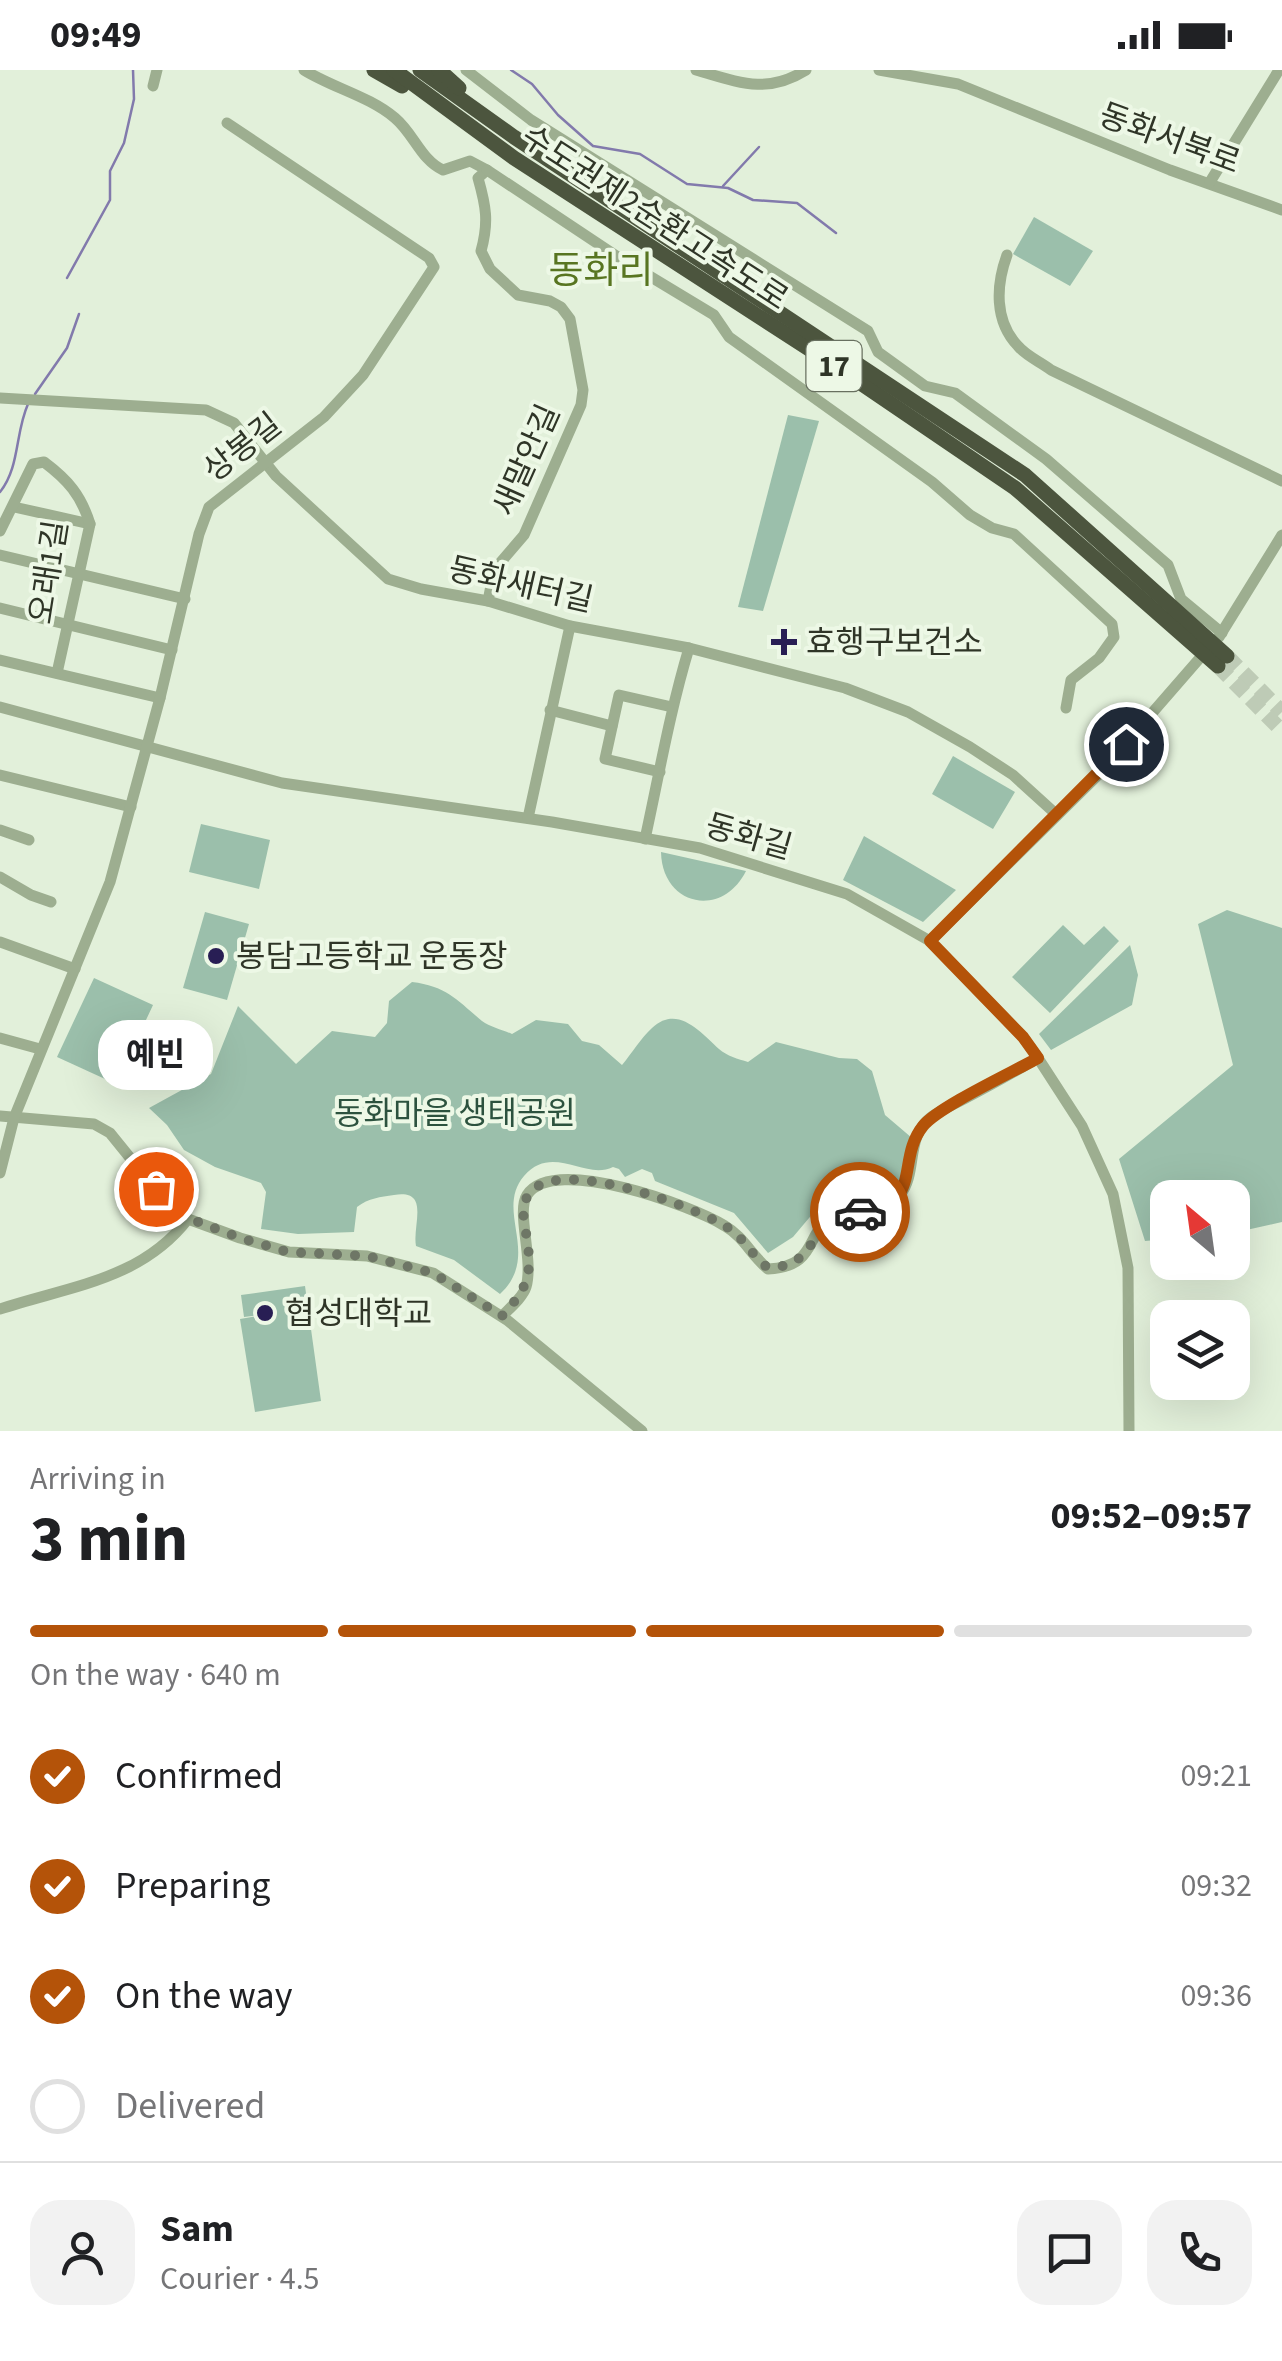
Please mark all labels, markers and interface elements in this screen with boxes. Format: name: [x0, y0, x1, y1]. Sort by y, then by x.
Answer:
text: 09:49: [50, 8, 142, 62]
street label: 동화서북로: [1093, 92, 1247, 186]
street label: 수도권제2순환고속도로: [512, 114, 797, 322]
district label: 동화리: [549, 244, 653, 298]
road number: 17: [806, 341, 862, 391]
street label: 새말안길: [482, 397, 572, 524]
street label: 상봉길: [194, 402, 292, 493]
street label: 오래1길: [18, 517, 80, 627]
street label: 동화새터길: [444, 546, 598, 624]
place label: 효행구보건소: [806, 620, 983, 666]
marker: 효행구보건소: [771, 629, 797, 655]
pin: [1084, 702, 1169, 787]
icon: home: [1099, 717, 1154, 772]
street label: 동화길: [700, 803, 798, 871]
place label: 봉담고등학교 운동장: [236, 934, 507, 980]
marker: 봉담고등학교 운동장: [205, 945, 227, 967]
callout: 예빈: [98, 1019, 214, 1089]
text: 예빈: [126, 1032, 185, 1078]
park label: 동화마을 생태공원: [334, 1091, 576, 1137]
pin: [114, 1147, 199, 1232]
icon: bag: [129, 1162, 184, 1217]
courier: [810, 1162, 910, 1262]
north arrow: [1150, 1180, 1250, 1280]
map controls: [1150, 1180, 1250, 1400]
icon: car: [833, 1185, 888, 1240]
place label: 협성대학교: [285, 1291, 432, 1337]
button: layers: [1150, 1300, 1250, 1400]
marker: 협성대학교: [254, 1302, 276, 1324]
text: Arriving in: [30, 1456, 166, 1502]
text: 09:52–09:57: [1050, 1489, 1252, 1543]
text: 3 min: [30, 1493, 188, 1586]
text: On the way · 640 m: [30, 1652, 281, 1698]
icon: check: [30, 1749, 85, 1804]
text: Confirmed: [115, 1749, 283, 1803]
text: 09:21: [1180, 1753, 1252, 1799]
icon: check: [30, 1859, 85, 1914]
text: Preparing: [115, 1859, 270, 1913]
text: 09:32: [1180, 1863, 1252, 1909]
icon: check: [30, 1969, 85, 2024]
text: On the way: [115, 1969, 292, 2023]
text: 09:36: [1180, 1973, 1252, 2019]
text: Delivered: [115, 2079, 265, 2133]
button: person: [30, 2200, 135, 2305]
button: chat: [1017, 2200, 1122, 2305]
button: phone: [1147, 2200, 1252, 2305]
text: Sam: [160, 2202, 234, 2256]
text: Courier · 4.5: [160, 2256, 320, 2302]

